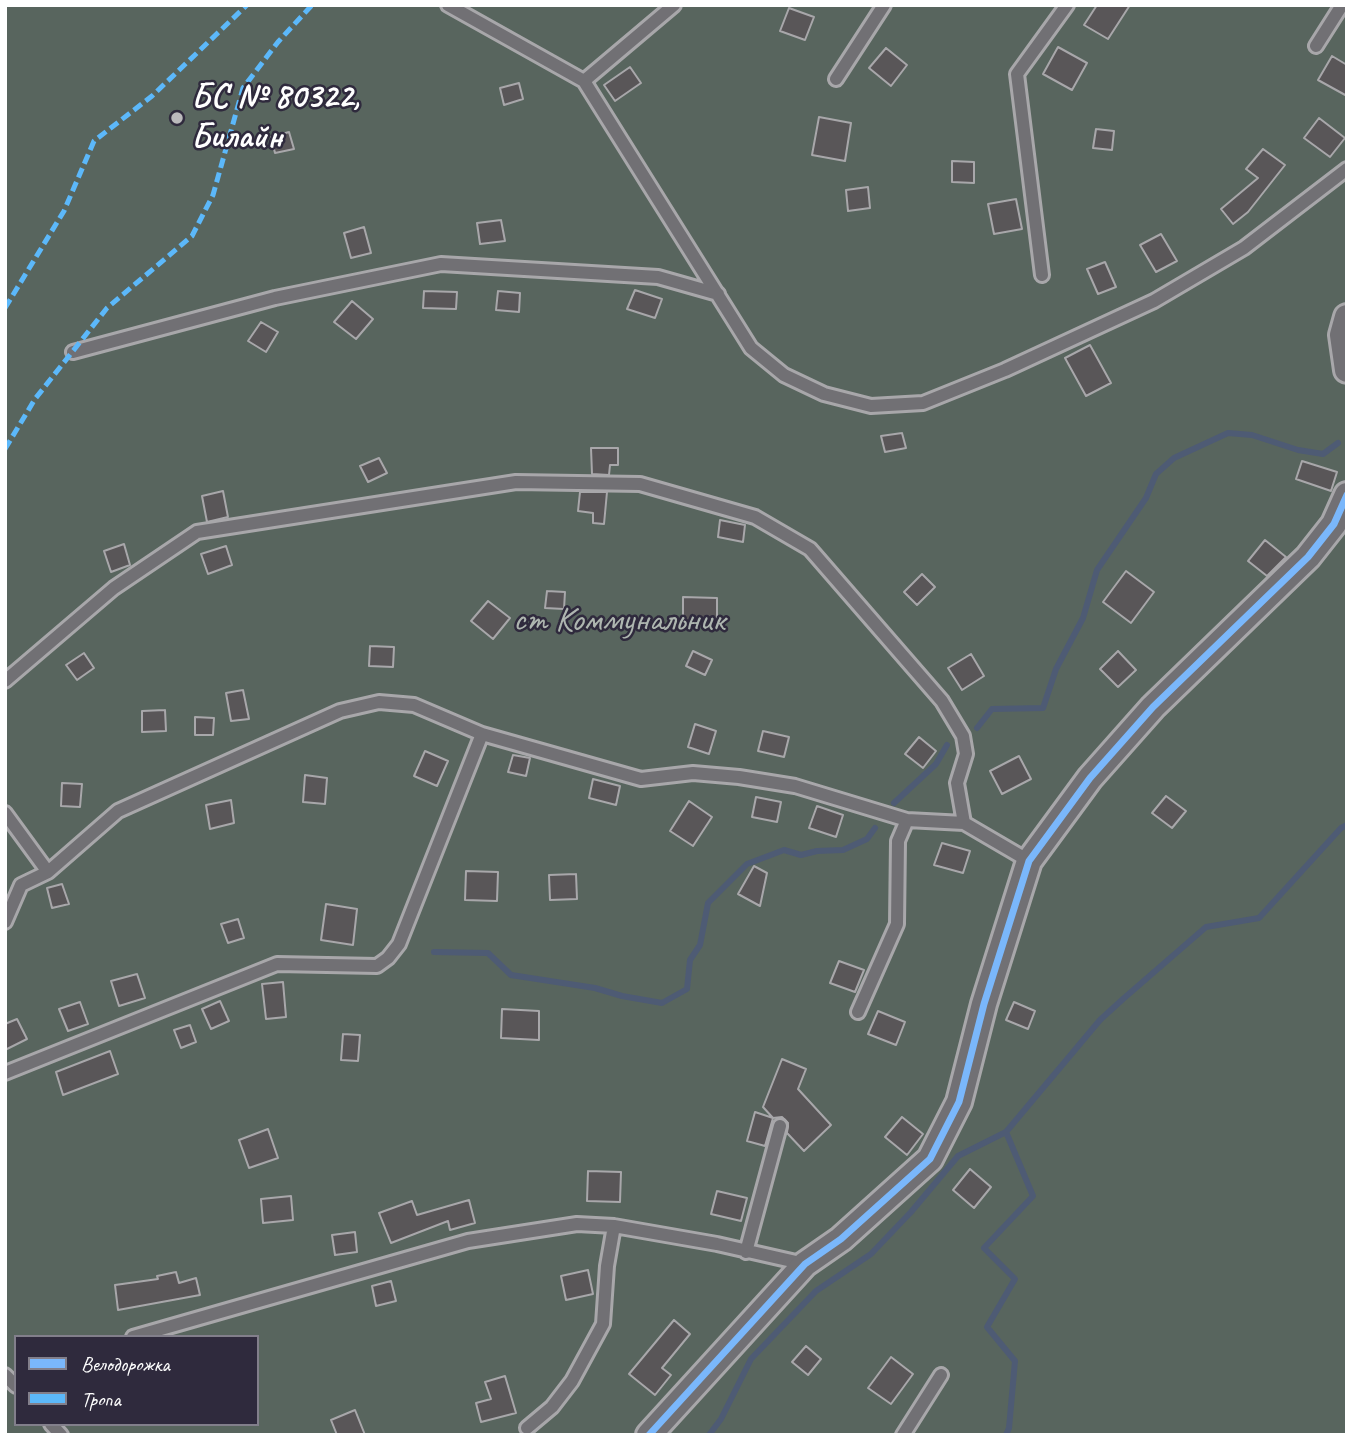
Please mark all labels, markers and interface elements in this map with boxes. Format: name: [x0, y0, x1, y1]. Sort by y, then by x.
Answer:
place label: БС № 80322, Билайн: [191, 77, 360, 159]
marker: БС № 80322, Билайн: [169, 110, 185, 126]
park label: ст Коммунальник: [513, 600, 725, 642]
legend: [14, 1335, 259, 1426]
text: Велодорожка: [81, 1351, 170, 1377]
text: Тропа: [81, 1386, 121, 1412]

